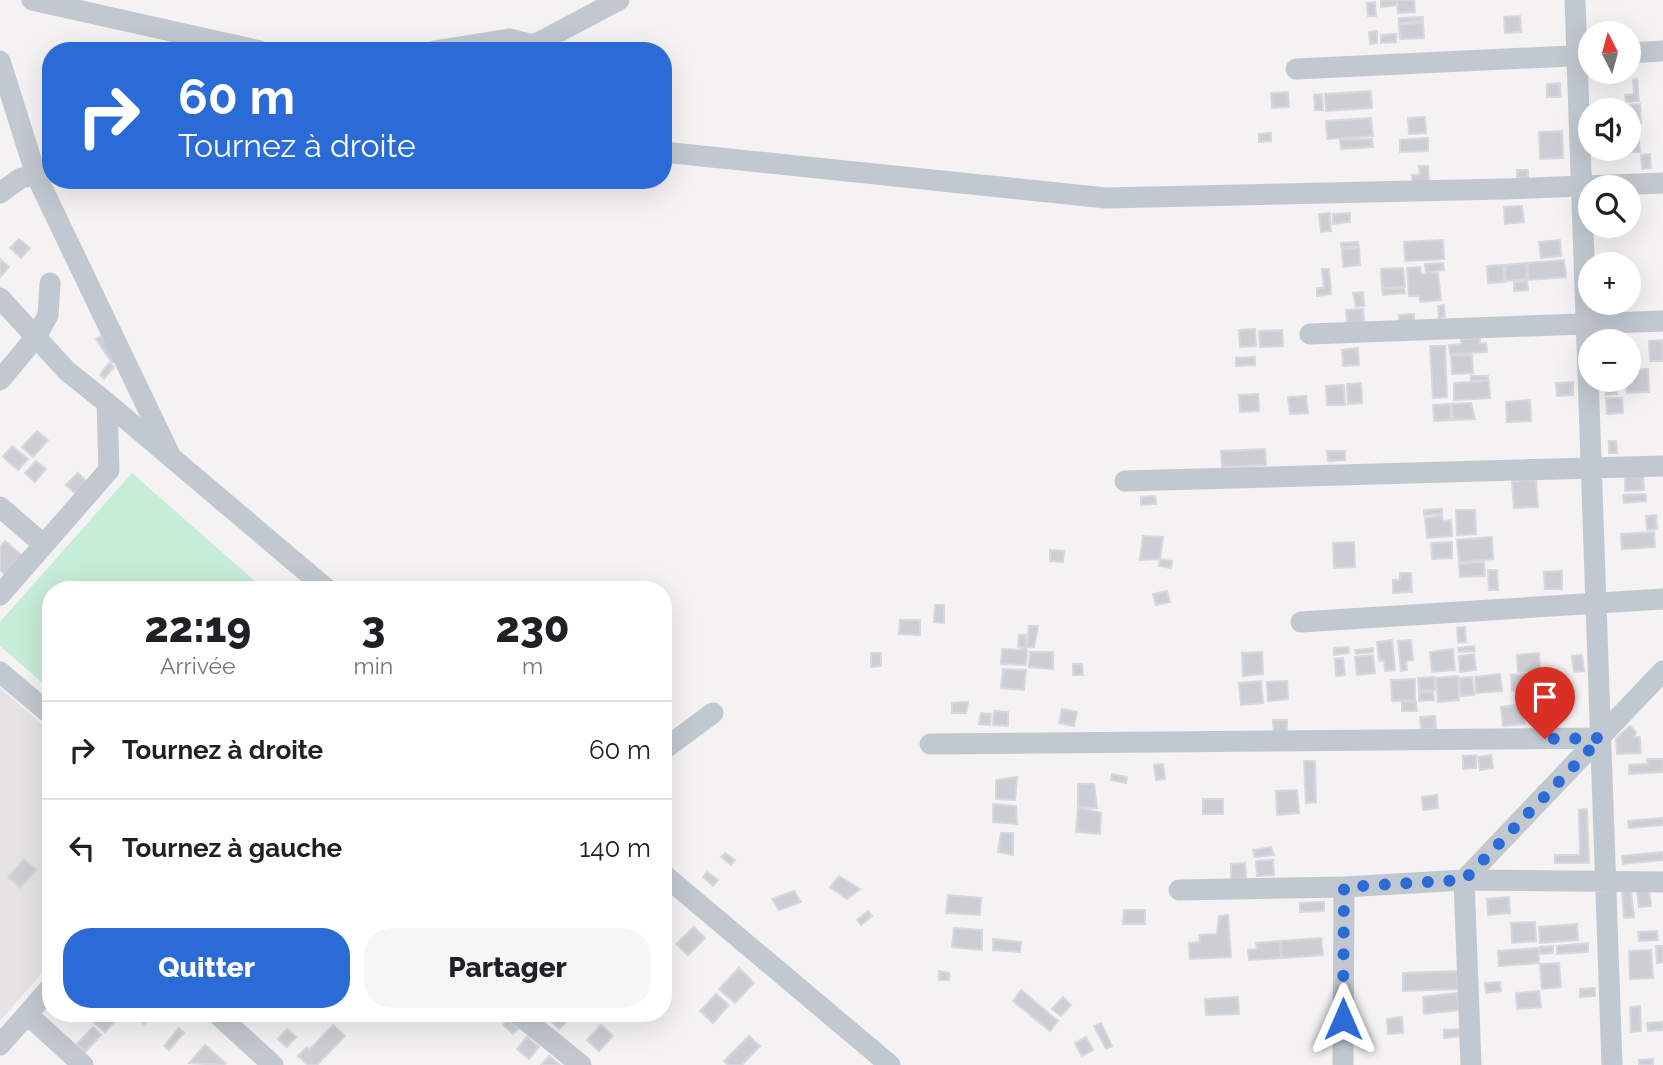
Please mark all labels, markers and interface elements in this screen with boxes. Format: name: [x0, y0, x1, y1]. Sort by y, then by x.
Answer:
north arrow: [1578, 21, 1642, 84]
map controls: [1578, 21, 1641, 392]
text: 60 m: [178, 68, 295, 125]
icon: right: [63, 70, 154, 161]
button: sound: [1578, 98, 1641, 161]
text: Tournez à droite: [178, 127, 416, 164]
button: search: [1578, 175, 1641, 238]
button: +: [1578, 252, 1641, 315]
button: −: [1578, 329, 1641, 392]
text: 22:19: [144, 603, 251, 652]
text: 3: [361, 603, 385, 652]
text: 230: [496, 603, 570, 652]
text: Arrivée: [160, 652, 236, 679]
text: min: [354, 652, 393, 679]
text: m: [522, 652, 543, 679]
pin: [1515, 667, 1575, 739]
icon: arrive: [1526, 678, 1564, 716]
icon: right: [63, 731, 101, 769]
text: Tournez à droite: [122, 735, 323, 765]
text: 60 m: [589, 735, 651, 765]
icon: left: [63, 829, 101, 867]
text: Tournez à gauche: [122, 833, 342, 863]
text: 140 m: [579, 833, 651, 863]
button: Quitter: [63, 928, 350, 1008]
button: Partager: [364, 928, 651, 1008]
position arrow: [1306, 982, 1380, 1056]

